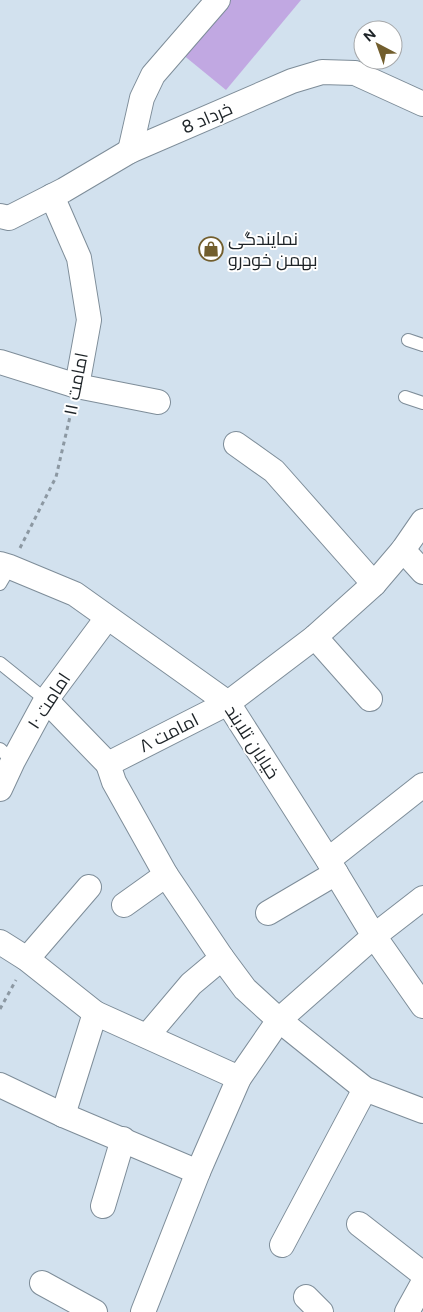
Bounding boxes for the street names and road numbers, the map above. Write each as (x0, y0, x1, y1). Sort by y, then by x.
street label: خرداد 8 (178, 97, 236, 139)
street label: امامت ۱۱ (59, 351, 93, 417)
street label: امامت ۱۰ (23, 669, 75, 733)
street label: خیابان تلابند (220, 701, 284, 783)
street label: امامت ۸ (136, 709, 202, 757)

